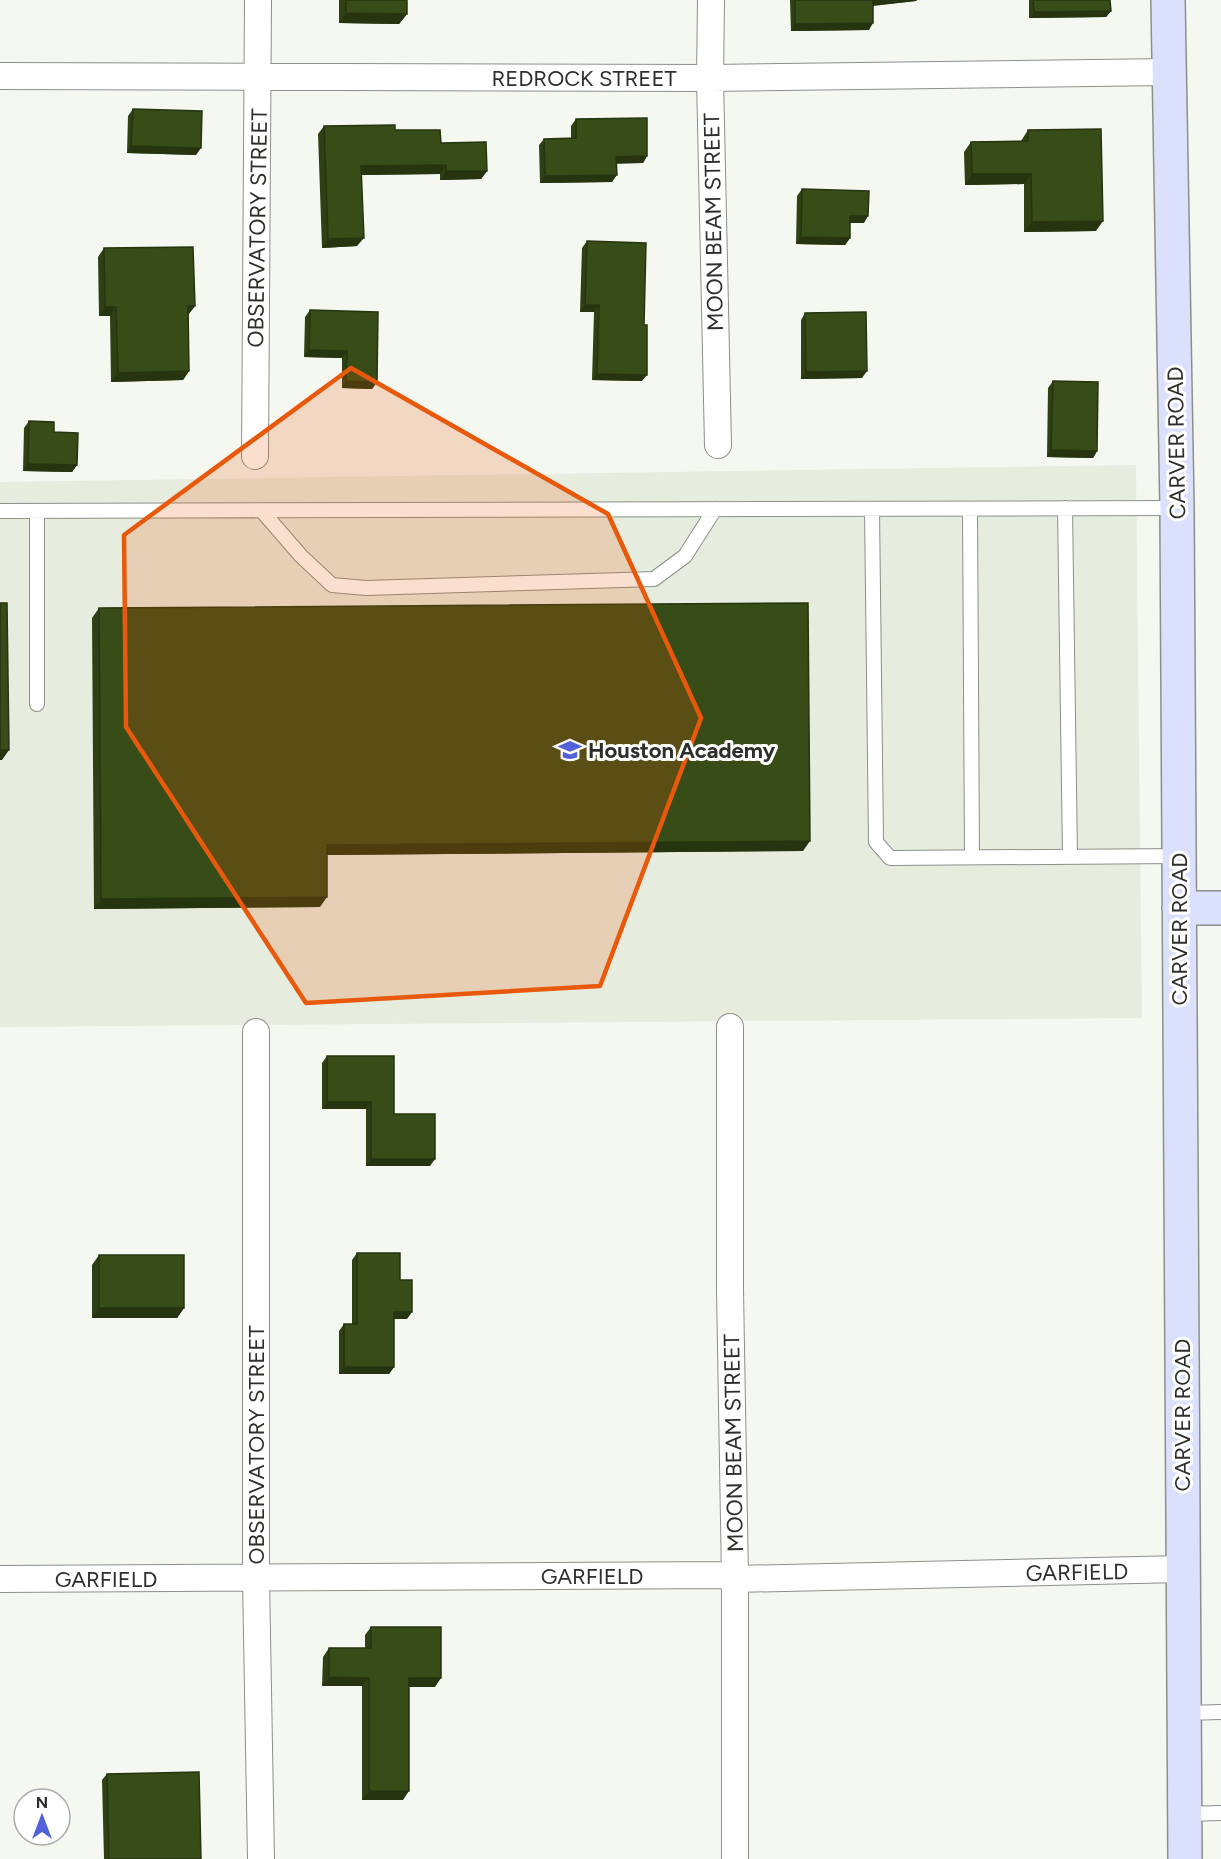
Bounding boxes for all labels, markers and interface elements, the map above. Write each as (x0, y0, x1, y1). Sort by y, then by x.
street label: REDROCK STREET (491, 65, 677, 92)
street label: OBSERVATORY STREET (242, 108, 273, 348)
street label: MOON BEAM STREET (698, 113, 729, 331)
street label: CARVER ROAD (1162, 366, 1191, 520)
school or university icon: Houston Academy (557, 737, 583, 763)
place label: Houston Academy (588, 737, 776, 764)
street label: CARVER ROAD (1166, 853, 1193, 1005)
street label: OBSERVATORY STREET (243, 1325, 270, 1565)
street label: MOON BEAM STREET (718, 1334, 749, 1552)
street label: CARVER ROAD (1169, 1339, 1196, 1491)
street label: GARFIELD (1025, 1558, 1129, 1587)
street label: GARFIELD (541, 1563, 643, 1590)
street label: GARFIELD (55, 1566, 157, 1593)
north arrow (12, 1787, 72, 1847)
text: N (36, 1793, 48, 1812)

